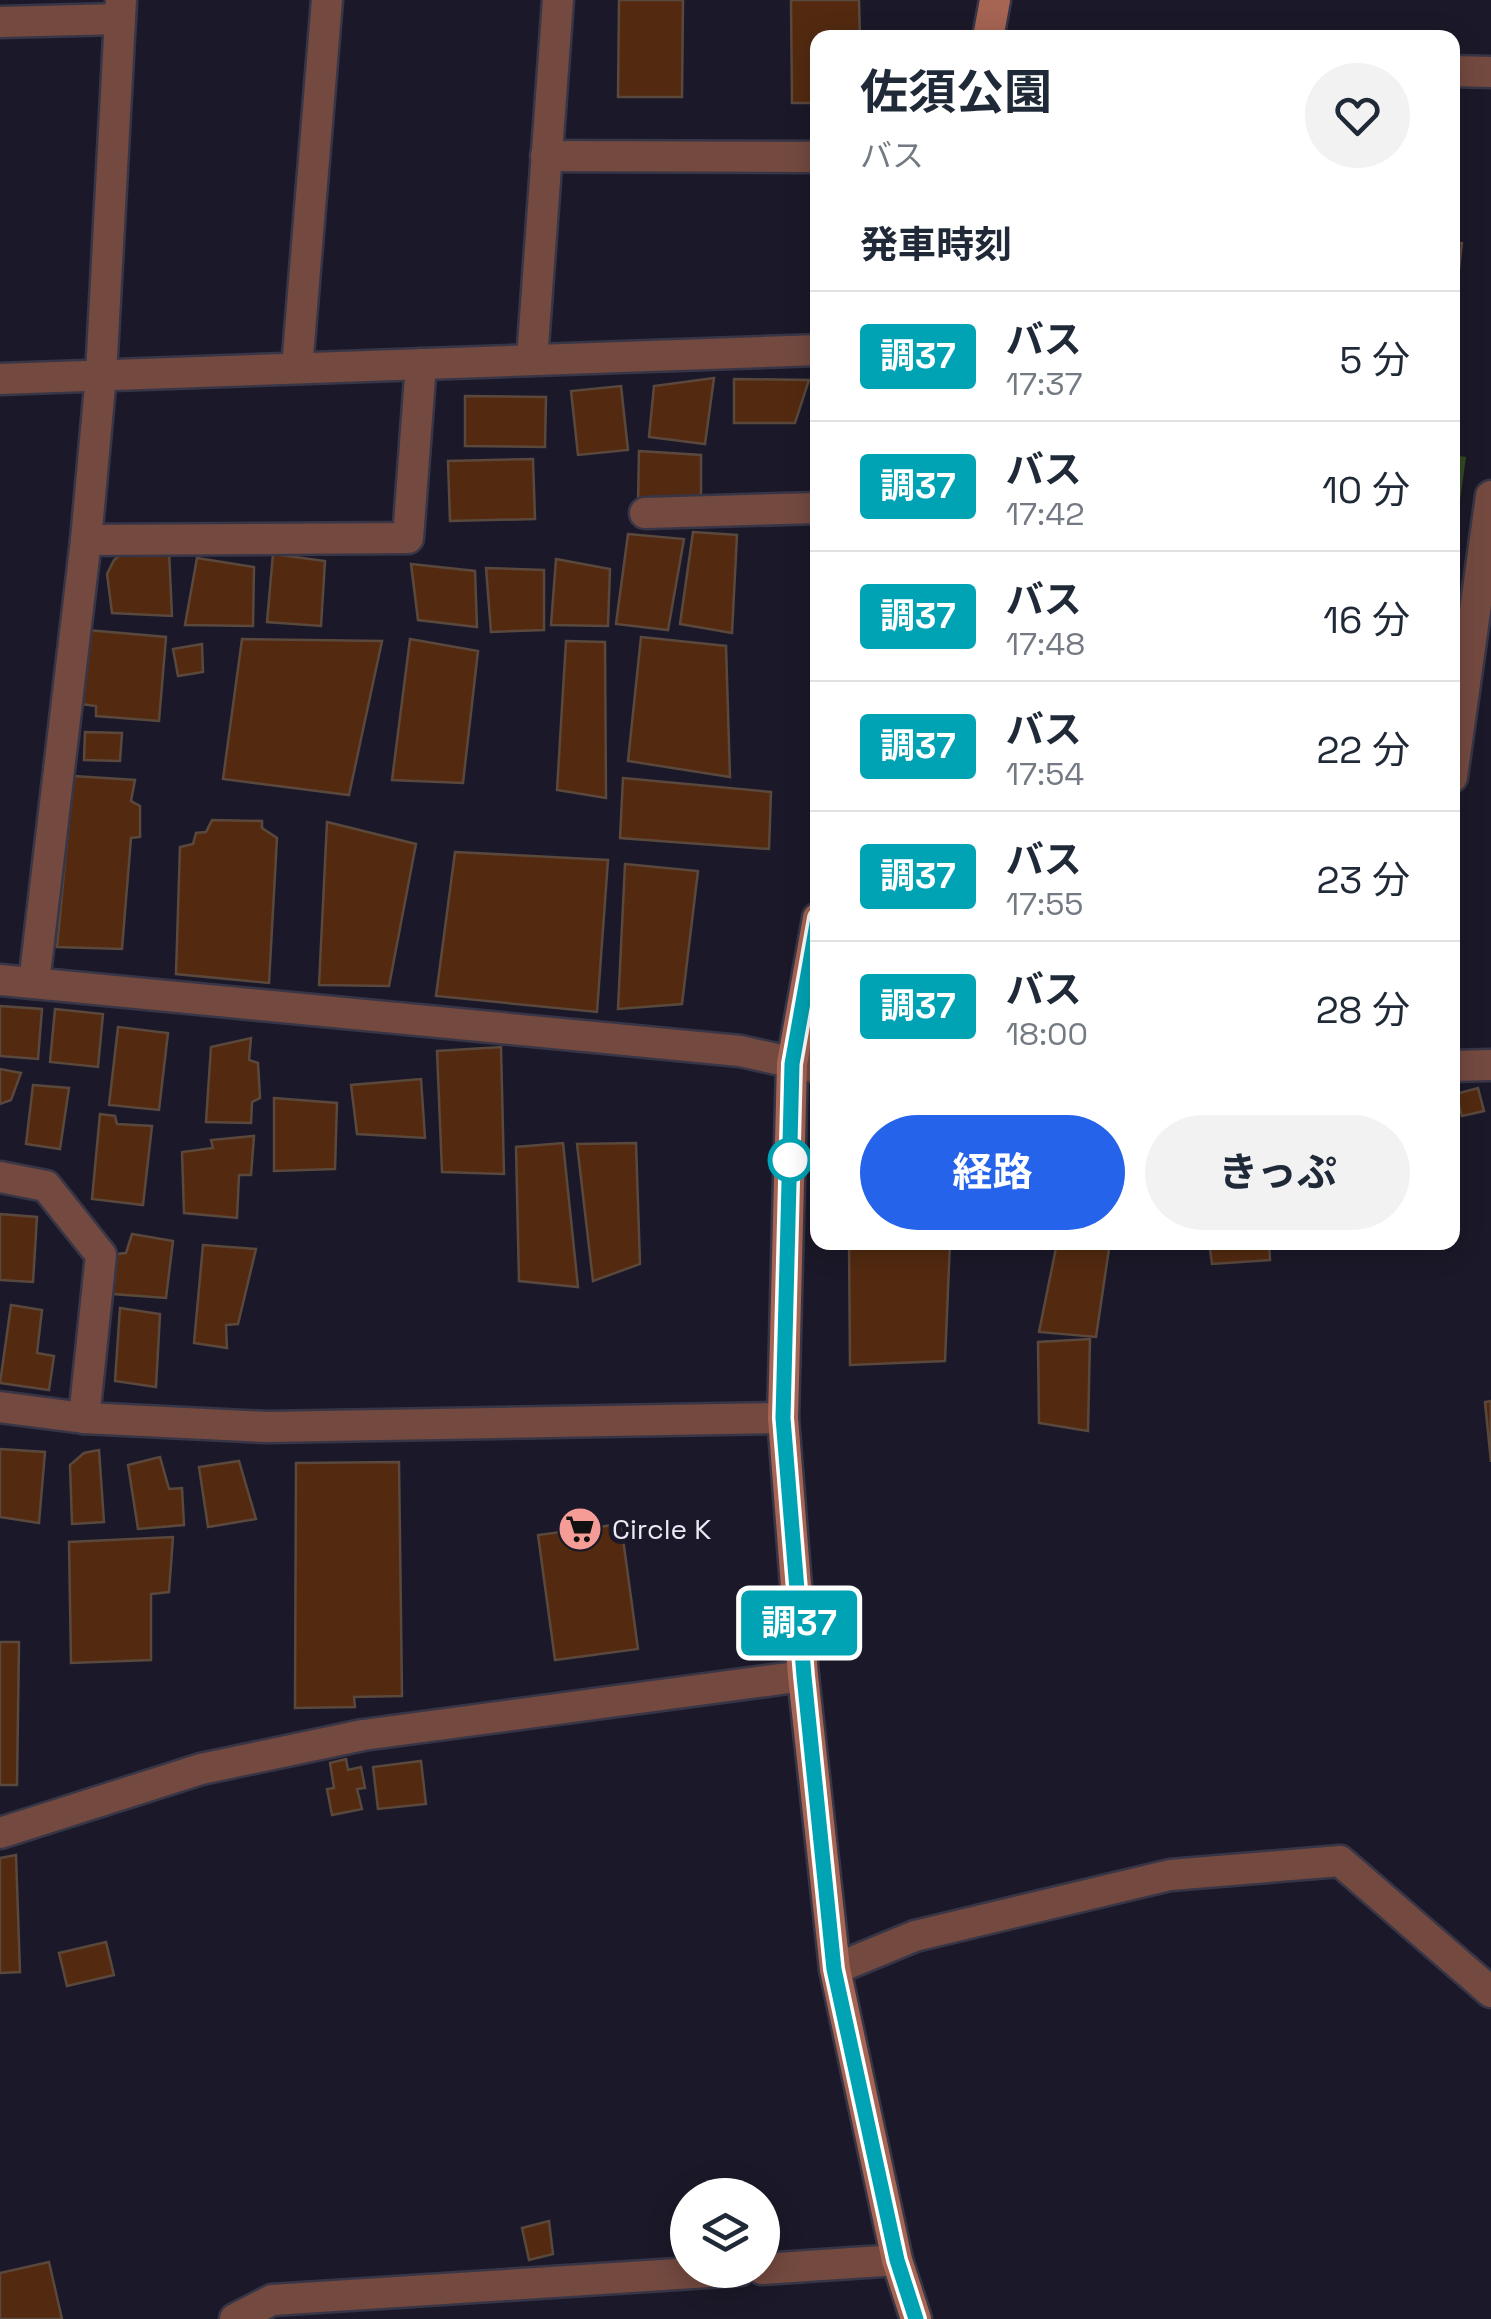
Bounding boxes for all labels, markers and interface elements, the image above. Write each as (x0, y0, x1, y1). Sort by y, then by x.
text: 佐須公園 (860, 62, 1052, 123)
button: heart (1305, 63, 1410, 168)
text: バス (860, 136, 924, 176)
text: 発車時刻 (860, 221, 1012, 269)
text: バス (1006, 316, 1082, 364)
text: 調37 (880, 334, 956, 378)
text: 5 分 (1339, 336, 1410, 384)
text: 17:37 (1006, 364, 1083, 404)
text: バス (1006, 446, 1082, 494)
text: 調37 (880, 464, 956, 508)
text: 10 分 (1322, 466, 1410, 514)
text: 17:42 (1006, 494, 1085, 534)
text: バス (1006, 576, 1082, 624)
text: 調37 (880, 594, 956, 638)
text: 16 分 (1323, 596, 1410, 644)
text: 17:48 (1006, 624, 1085, 664)
text: バス (1006, 706, 1082, 754)
text: 調37 (880, 724, 956, 768)
text: 22 分 (1316, 726, 1410, 774)
text: 17:54 (1006, 754, 1084, 794)
text: バス (1006, 836, 1082, 884)
text: 調37 (880, 854, 956, 898)
text: 23 分 (1317, 856, 1410, 904)
text: 17:55 (1006, 884, 1084, 924)
text: バス (1006, 966, 1082, 1014)
text: 調37 (880, 984, 956, 1028)
text: 28 分 (1316, 986, 1410, 1034)
text: 18:00 (1006, 1014, 1088, 1054)
button: 経路 (860, 1115, 1125, 1230)
button: きっぷ (1145, 1115, 1410, 1230)
unlabelled marker (769, 1139, 811, 1181)
supermarket icon: Circle K (557, 1506, 603, 1552)
place label: Circle K (612, 1511, 711, 1547)
line badge: 調37 (742, 1590, 856, 1656)
text: 調37 (761, 1601, 837, 1645)
map controls (670, 2178, 780, 2288)
button: layers (670, 2178, 780, 2288)

